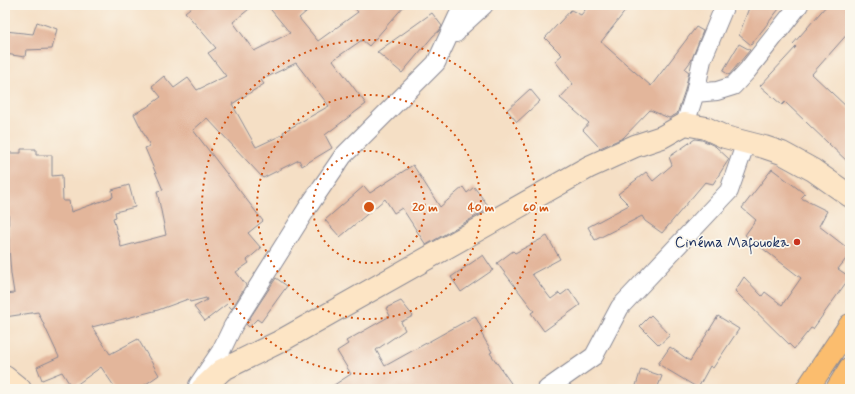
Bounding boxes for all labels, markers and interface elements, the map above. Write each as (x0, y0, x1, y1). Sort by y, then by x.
centre of rings (362, 200, 376, 214)
text: 20 m (412, 200, 438, 216)
text: 40 m (468, 200, 495, 216)
text: 60 m (523, 200, 549, 216)
place label: Cinéma Mafouoka (675, 233, 790, 255)
marker: Cinéma Mafouoka (792, 237, 802, 247)

